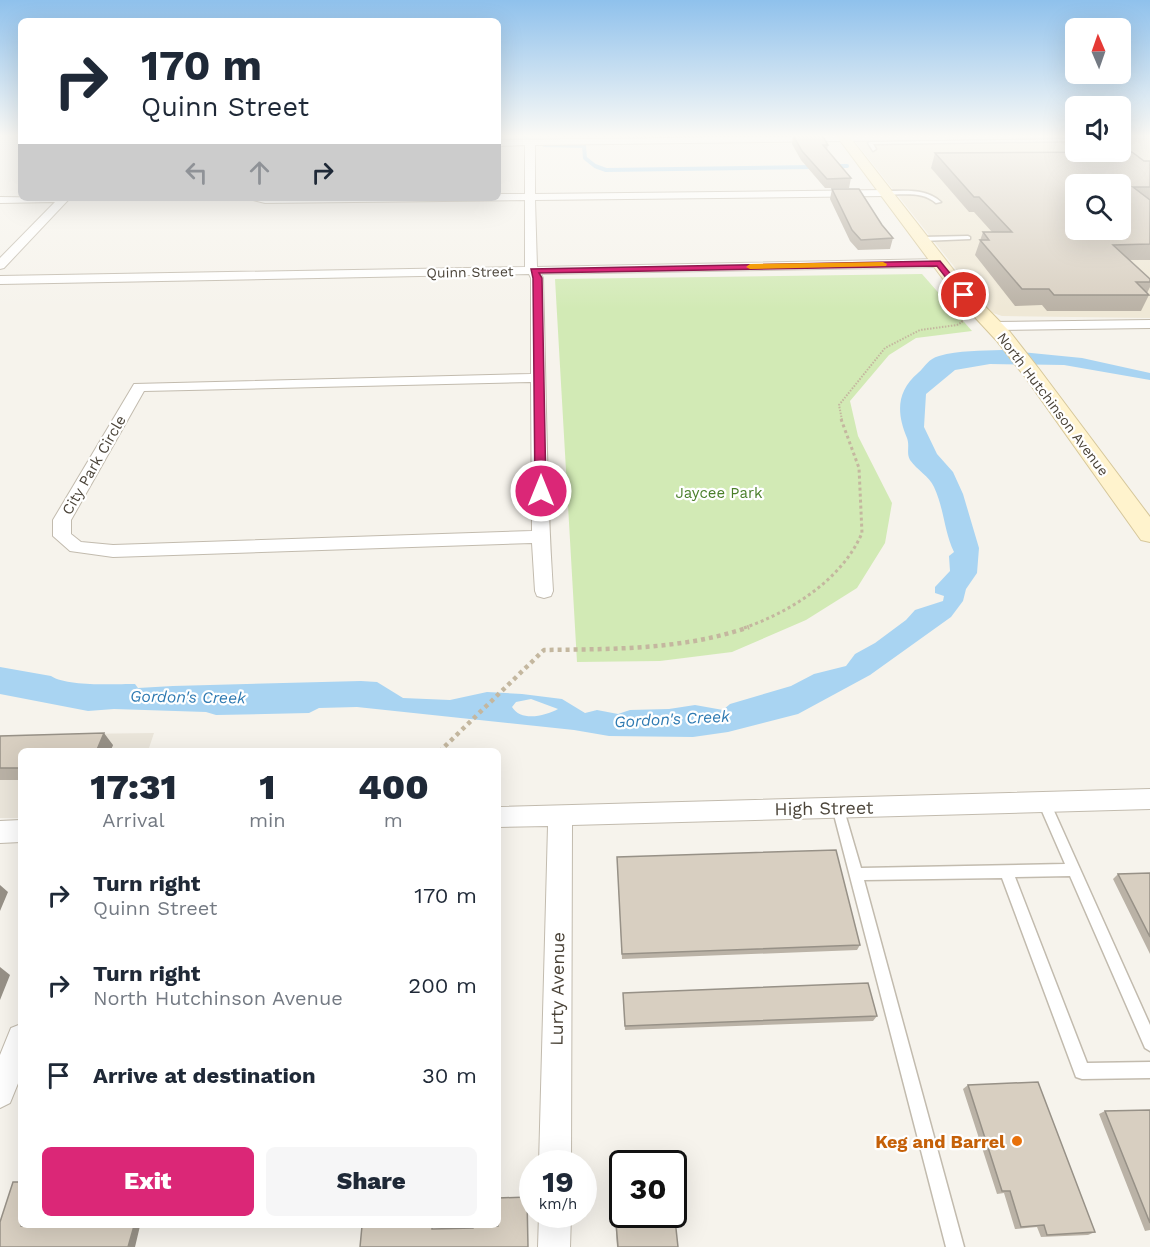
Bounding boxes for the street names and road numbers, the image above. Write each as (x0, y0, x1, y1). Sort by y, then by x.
street label: Quinn Street (426, 263, 514, 281)
street label: North Hutchinson Avenue (994, 329, 1112, 479)
street label: City Park Circle (58, 412, 130, 518)
street label: High Street (774, 797, 874, 819)
street label: Lurty Avenue (546, 932, 568, 1046)

